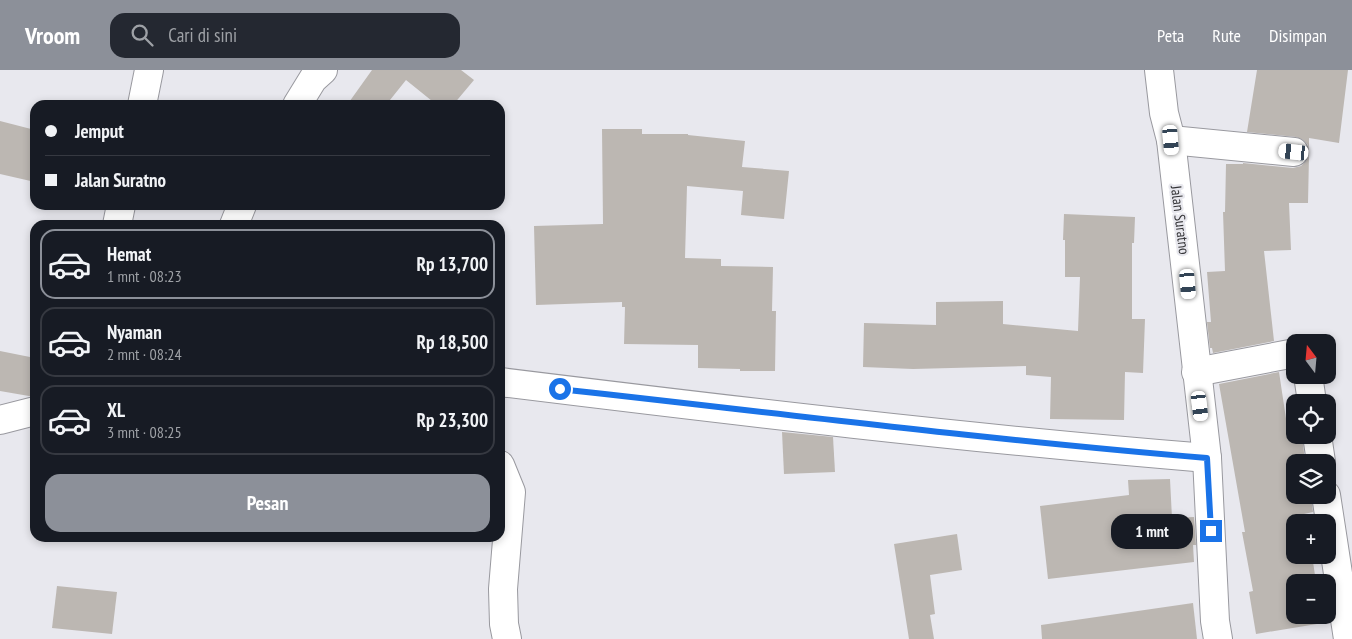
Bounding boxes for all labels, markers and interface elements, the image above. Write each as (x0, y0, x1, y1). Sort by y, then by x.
search box (110, 13, 460, 58)
text: Vroom (25, 20, 80, 51)
icon: search (128, 21, 156, 49)
text: Cari di sini (168, 23, 237, 47)
text: Peta (1157, 24, 1184, 47)
text: Rute (1212, 24, 1241, 47)
text: Disimpan (1269, 24, 1327, 47)
text: Jemput (75, 119, 124, 143)
car (1162, 124, 1179, 156)
car (1278, 143, 1309, 161)
text: Jalan Suratno (75, 168, 166, 192)
street label: Jalan Suratno (1167, 183, 1194, 255)
icon: car (47, 242, 92, 287)
text: Hemat (107, 242, 151, 266)
text: Rp 13,700 (417, 252, 488, 276)
text: 1 mnt · 08:23 (107, 266, 182, 286)
car (1179, 268, 1196, 300)
icon: car (47, 320, 92, 365)
text: Nyaman (107, 320, 162, 344)
text: Rp 18,500 (417, 330, 488, 354)
north arrow (1286, 334, 1336, 384)
map controls (1286, 334, 1336, 624)
text: 2 mnt · 08:24 (107, 344, 182, 364)
route start (549, 378, 571, 400)
car (1190, 390, 1209, 422)
button: locate (1286, 394, 1336, 444)
icon: car (47, 398, 92, 443)
text: XL (107, 398, 125, 422)
text: Rp 23,300 (417, 408, 488, 432)
text: 3 mnt · 08:25 (107, 422, 182, 442)
button: layers (1286, 454, 1336, 504)
button: Pesan (45, 474, 490, 532)
callout: 1 mnt (1111, 514, 1194, 548)
button: + (1286, 514, 1336, 564)
route end (1200, 520, 1222, 542)
text: 1 mnt (1135, 521, 1169, 541)
button: − (1286, 574, 1336, 624)

